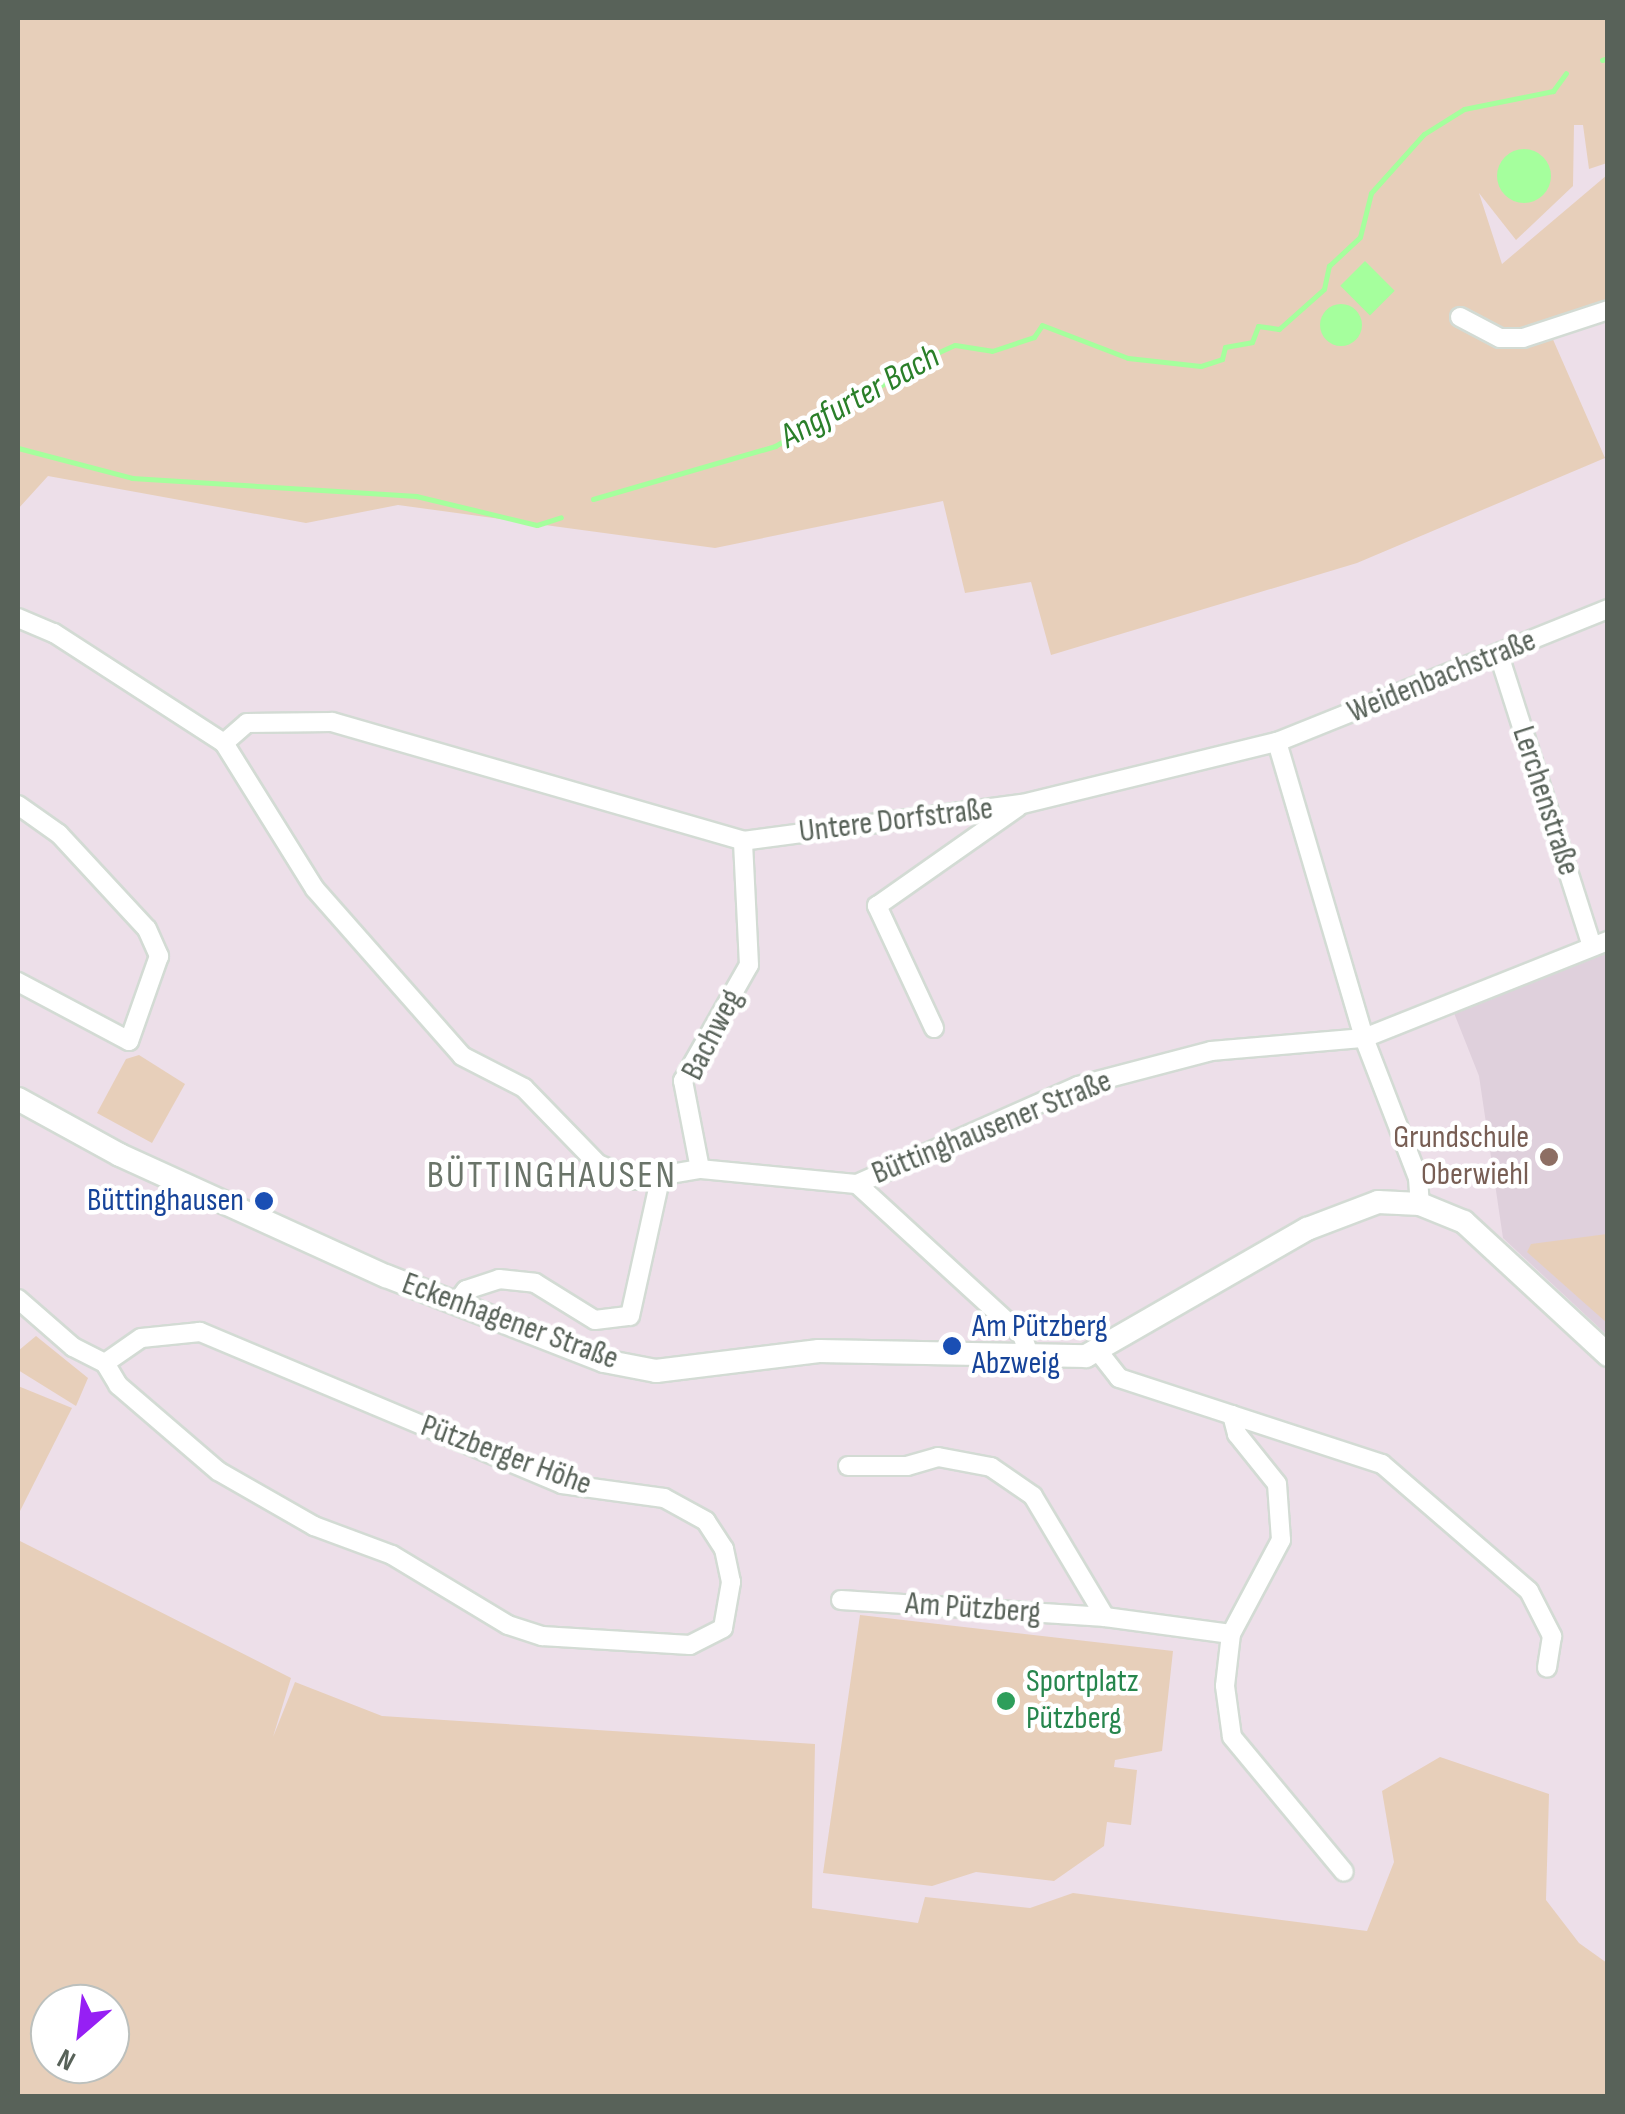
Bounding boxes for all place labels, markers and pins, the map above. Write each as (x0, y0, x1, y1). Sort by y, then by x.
place label: Grundschule Oberwiehl (1393, 1120, 1529, 1195)
marker: Grundschule Oberwiehl (1538, 1146, 1560, 1168)
place label: Büttinghausen (87, 1182, 244, 1220)
marker: Büttinghausen (253, 1190, 275, 1212)
place label: Am Pützberg Abzweig (972, 1309, 1108, 1384)
marker: Am Pützberg Abzweig (941, 1335, 963, 1357)
place label: Sportplatz Pützberg (1026, 1664, 1139, 1739)
marker: Sportplatz Pützberg (995, 1690, 1017, 1712)

